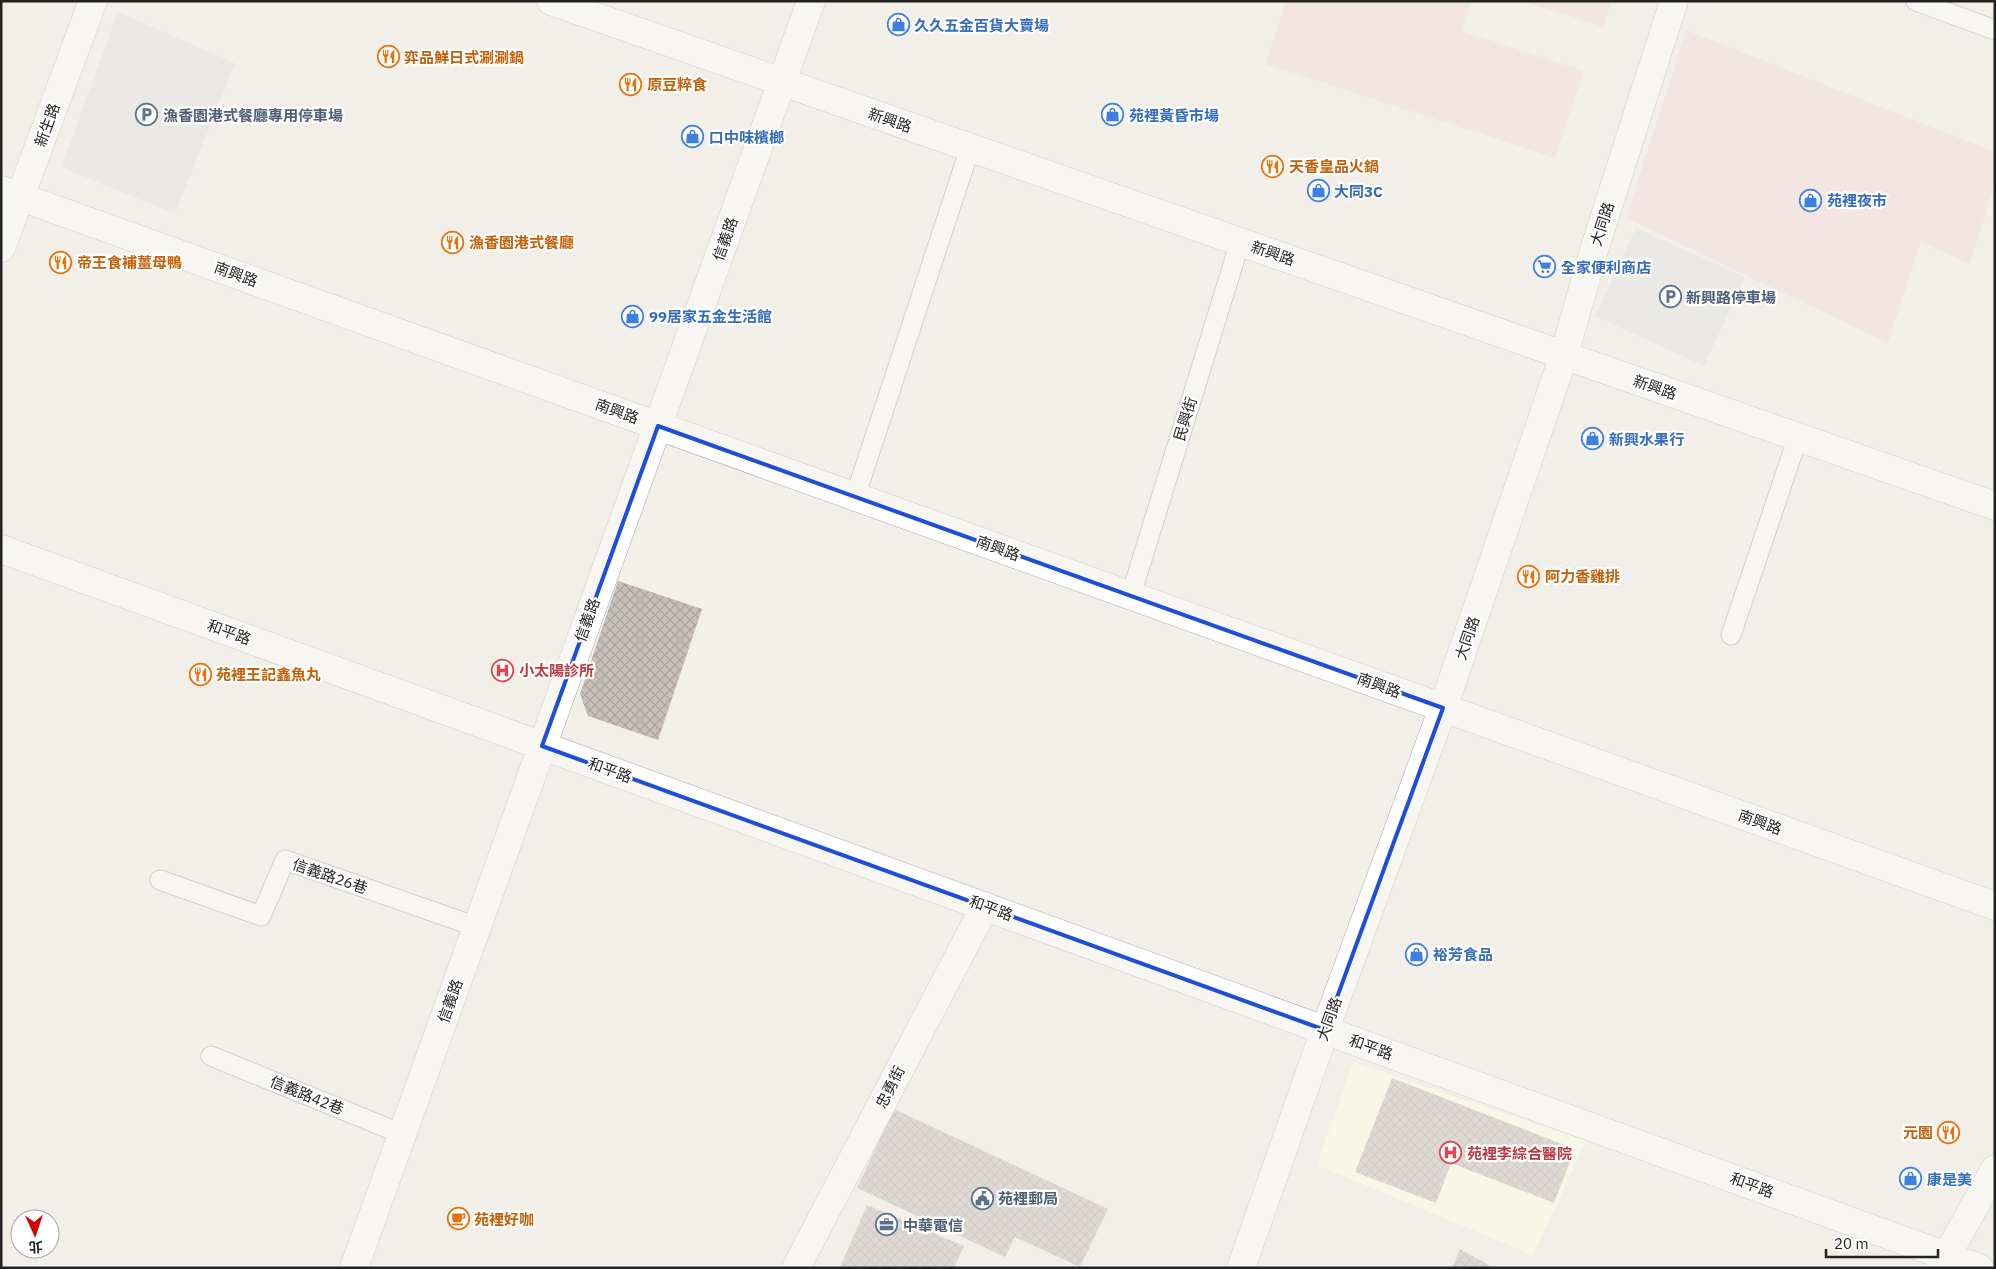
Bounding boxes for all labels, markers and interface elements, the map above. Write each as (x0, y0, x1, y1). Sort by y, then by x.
shop icon: 久久五金百貨大賣場 (886, 13, 910, 37)
place label: 久久五金百貨大賣場 (914, 16, 1049, 35)
restaurant icon: 弈品鮮日式涮涮鍋 (376, 45, 400, 69)
place label: 弈品鮮日式涮涮鍋 (404, 48, 524, 67)
restaurant icon: 原豆粹食 (619, 72, 643, 96)
place label: 原豆粹食 (647, 75, 707, 94)
street label: 新生路 (30, 101, 64, 149)
parking icon: 漁香園港式餐廳專用停車場 (135, 103, 159, 127)
shop icon: 苑裡黃昏市場 (1101, 103, 1125, 127)
street label: 新興路 (866, 104, 914, 136)
place label: 漁香園港式餐廳專用停車場 (163, 106, 343, 125)
place label: 苑裡黃昏市場 (1129, 106, 1219, 125)
shop icon: 口中味檳榔 (681, 125, 705, 149)
place label: 口中味檳榔 (709, 128, 784, 147)
restaurant icon: 天香皇品火鍋 (1261, 154, 1285, 178)
place label: 天香皇品火鍋 (1289, 157, 1379, 176)
shop icon: 大同3C (1306, 179, 1330, 203)
place label: 大同3C (1334, 182, 1383, 201)
shop icon: 苑裡夜市 (1799, 188, 1823, 212)
place label: 苑裡夜市 (1827, 191, 1887, 210)
street label: 大同路 (1586, 200, 1618, 248)
street label: 信義路 (708, 215, 742, 263)
restaurant icon: 漁香園港式餐廳 (441, 230, 465, 254)
place label: 漁香園港式餐廳 (469, 233, 574, 252)
street label: 新興路 (1249, 237, 1297, 269)
restaurant icon: 帝王食補薑母鴨 (49, 250, 73, 274)
place label: 帝王食補薑母鴨 (77, 253, 182, 272)
supermarket icon: 全家便利商店 (1533, 255, 1557, 279)
street label: 南興路 (212, 257, 260, 291)
place label: 全家便利商店 (1561, 258, 1651, 277)
parking icon: 新興路停車場 (1658, 285, 1682, 309)
place label: 新興路停車場 (1686, 288, 1776, 307)
shop icon: 99居家五金生活館 (621, 304, 645, 328)
place label: 99居家五金生活館 (649, 307, 772, 326)
street label: 新興路 (1631, 371, 1679, 403)
street label: 南興路 (593, 394, 641, 428)
street label: 民興街 (1169, 395, 1201, 443)
shop icon: 新興水果行 (1581, 427, 1605, 451)
place label: 新興水果行 (1609, 430, 1684, 449)
street label: 南興路 (974, 531, 1022, 565)
restaurant icon: 阿力香雞排 (1517, 564, 1541, 588)
place label: 阿力香雞排 (1545, 567, 1620, 586)
street label: 信義路 (570, 596, 604, 644)
street label: 大同路 (1451, 614, 1483, 662)
street label: 和平路 (205, 615, 253, 649)
hospital icon: 小太陽診所 (491, 658, 515, 682)
place label: 小太陽診所 (519, 661, 594, 680)
restaurant icon: 苑裡王記鑫魚丸 (188, 662, 212, 686)
place label: 苑裡王記鑫魚丸 (216, 665, 321, 684)
street label: 南興路 (1355, 668, 1403, 702)
street label: 和平路 (586, 753, 634, 787)
street label: 南興路 (1736, 805, 1784, 839)
street label: 信義路26巷 (290, 854, 370, 898)
street label: 和平路 (967, 891, 1015, 925)
shop icon: 裕芳食品 (1405, 942, 1429, 966)
place label: 裕芳食品 (1433, 945, 1493, 964)
street label: 信義路 (433, 977, 467, 1025)
street label: 大同路 (1312, 995, 1346, 1043)
street label: 和平路 (1347, 1030, 1395, 1064)
street label: 忠勇街 (871, 1063, 909, 1111)
street label: 信義路42巷 (267, 1072, 347, 1118)
restaurant icon: 元園 (1937, 1120, 1961, 1144)
place label: 元園 (1903, 1123, 1933, 1142)
hospital icon: 苑裡李綜合醫院 (1439, 1141, 1463, 1165)
place label: 苑裡李綜合醫院 (1467, 1144, 1572, 1163)
shop icon: 康是美 (1899, 1167, 1923, 1191)
street label: 和平路 (1728, 1168, 1776, 1202)
place label: 康是美 (1927, 1170, 1972, 1189)
public building icon: 苑裡郵局 (970, 1186, 994, 1210)
place label: 苑裡郵局 (998, 1189, 1058, 1208)
cafe icon: 苑裡好咖 (446, 1207, 470, 1231)
north arrow (10, 1209, 60, 1259)
place label: 苑裡好咖 (474, 1210, 534, 1229)
office icon: 中華電信 (875, 1213, 899, 1237)
place label: 中華電信 (903, 1216, 963, 1235)
scale bar (1826, 1226, 1938, 1258)
text: 20 m (1834, 1234, 1869, 1253)
text: 北 (28, 1238, 43, 1256)

